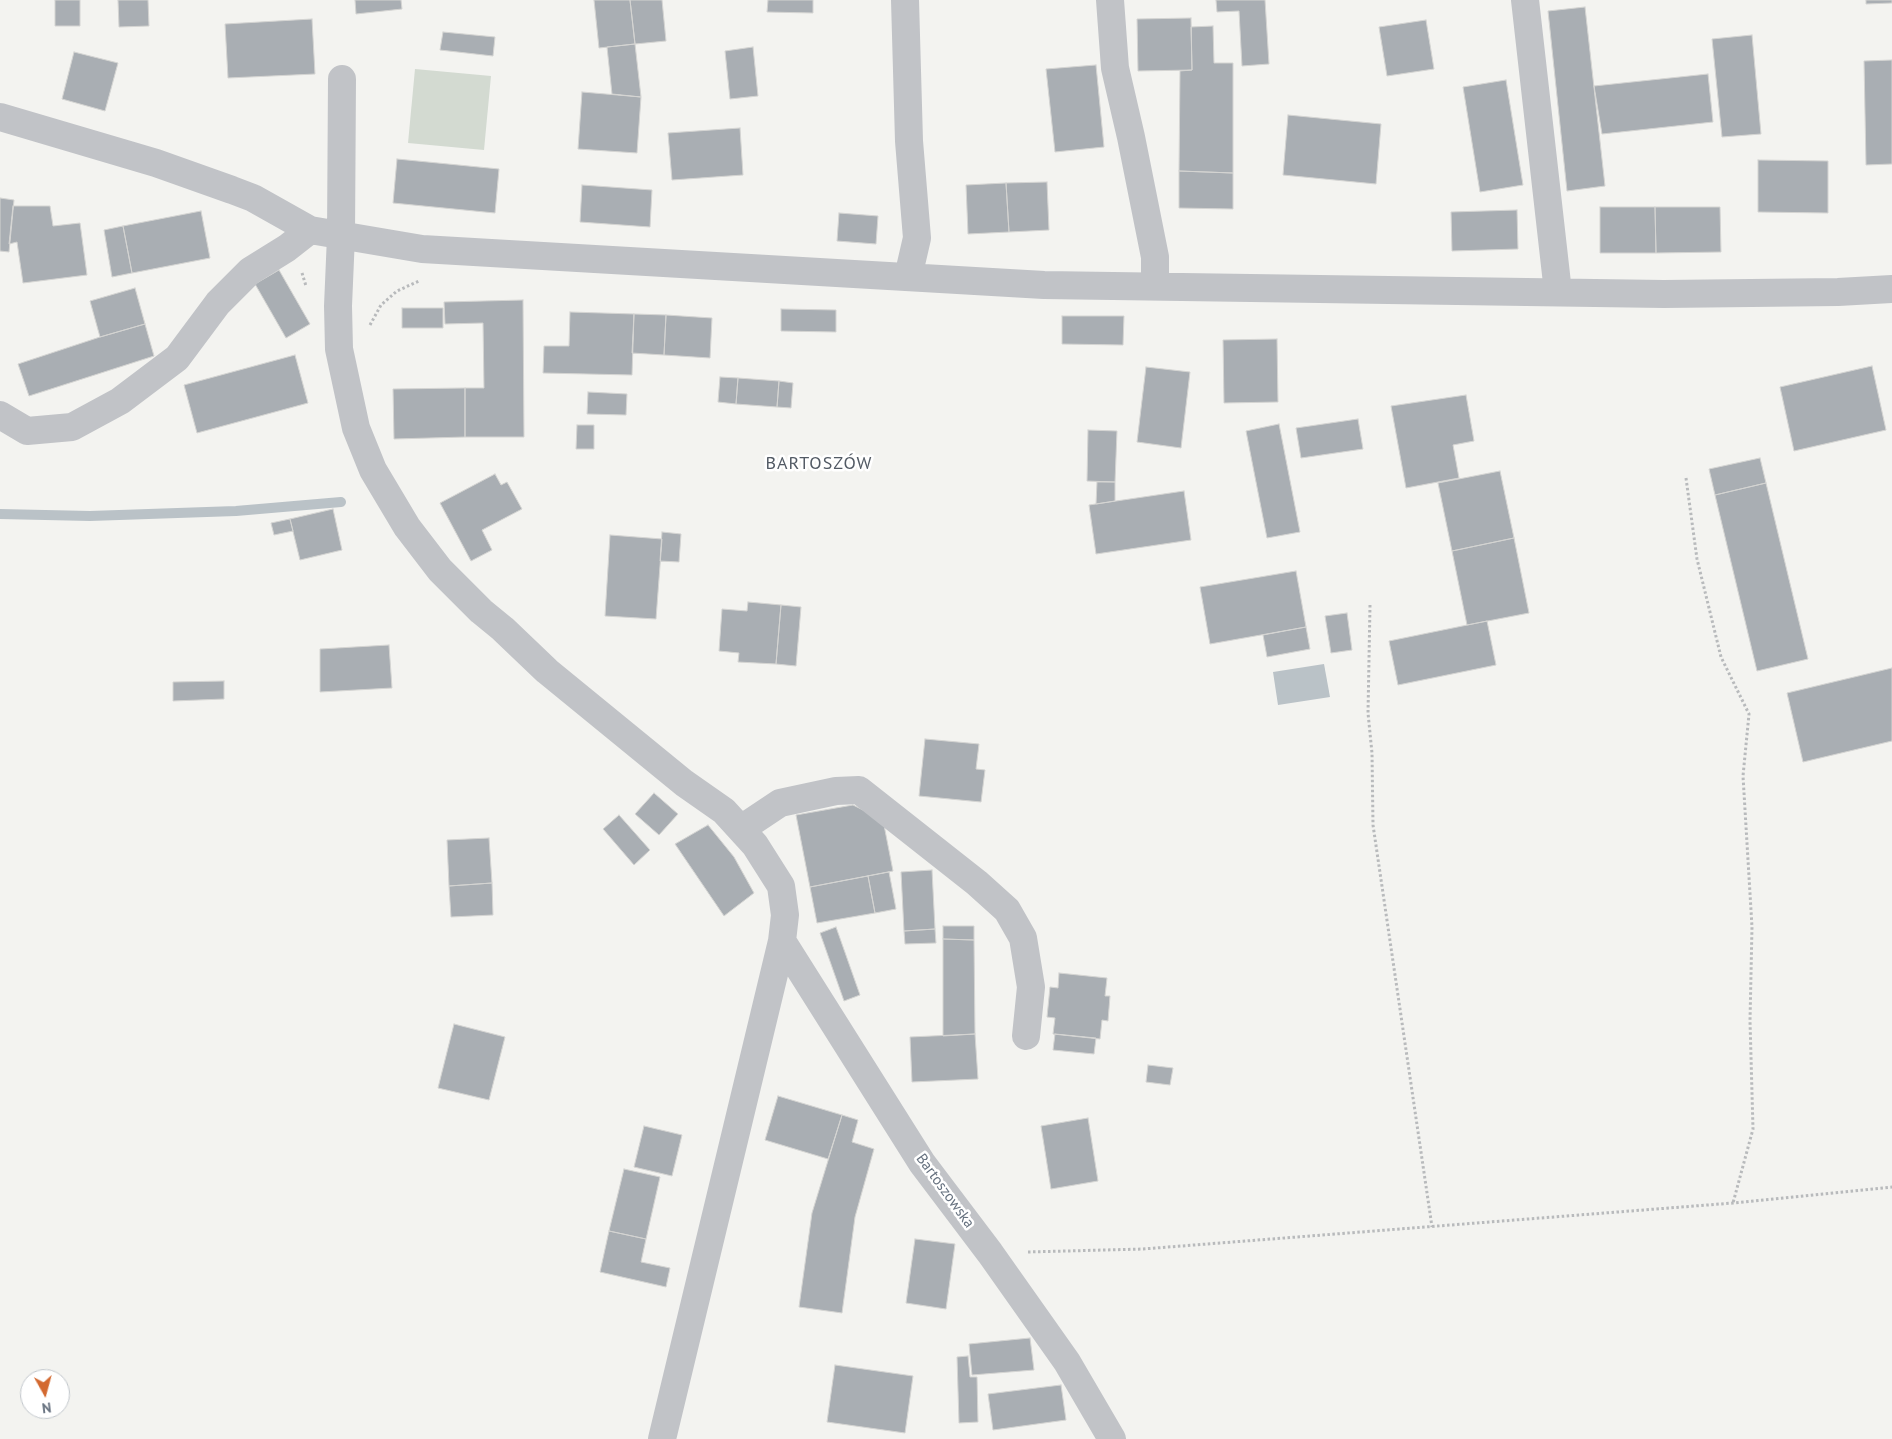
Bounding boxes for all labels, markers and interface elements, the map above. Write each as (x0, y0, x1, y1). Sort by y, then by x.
district label: BARTOSZÓW (764, 453, 874, 475)
street label: Bartoszowska (912, 1150, 978, 1232)
north arrow (20, 1369, 70, 1419)
text: N (41, 1398, 52, 1417)

